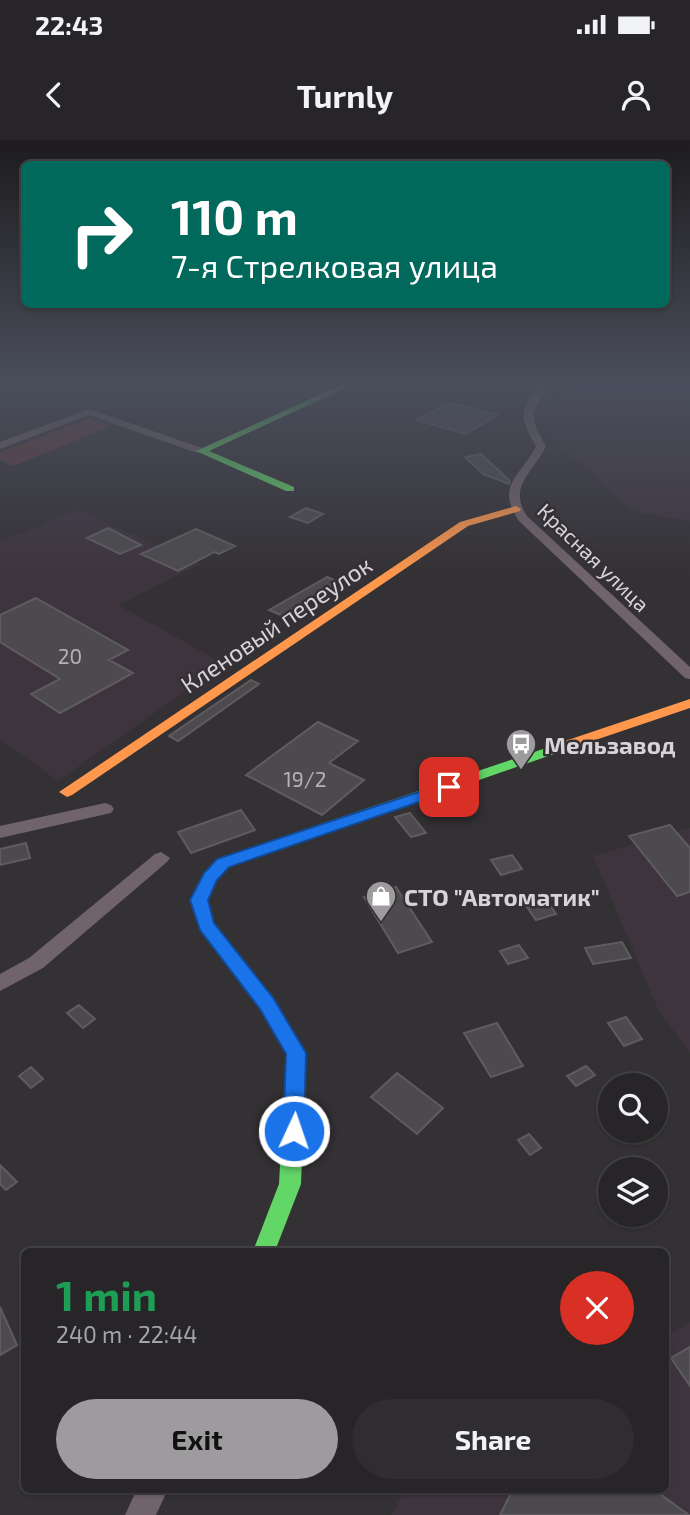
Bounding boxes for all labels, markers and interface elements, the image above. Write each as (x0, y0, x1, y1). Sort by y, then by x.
text: 22:43 (35, 9, 103, 40)
icon: back (35, 76, 73, 114)
text: Turnly (297, 76, 393, 114)
icon: person (617, 76, 655, 114)
text: 110 m (171, 186, 298, 245)
icon: right (56, 189, 147, 280)
text: 7-я Стрелковая улица (171, 246, 498, 284)
street label: Красная улица (532, 498, 655, 617)
street label: Кленовый переулок (175, 549, 378, 700)
house number: 20 (58, 643, 82, 668)
bus stop icon: Мельзавод (504, 727, 538, 771)
place label: Мельзавод (544, 730, 676, 759)
pin (419, 757, 479, 817)
house number: 19/2 (283, 766, 327, 791)
icon: arrive (430, 768, 468, 806)
shop icon: СТО "Автоматик" (364, 879, 398, 923)
place label: СТО "Автоматик" (404, 882, 600, 911)
map controls (598, 1073, 668, 1227)
button: search (598, 1073, 668, 1143)
position arrow (257, 1094, 331, 1168)
button: layers (598, 1157, 668, 1227)
text: 1 min (56, 1269, 157, 1319)
button: close (560, 1271, 634, 1345)
text: 240 m · 22:44 (56, 1320, 197, 1348)
button: Exit (56, 1399, 338, 1479)
button: Share (352, 1399, 634, 1479)

